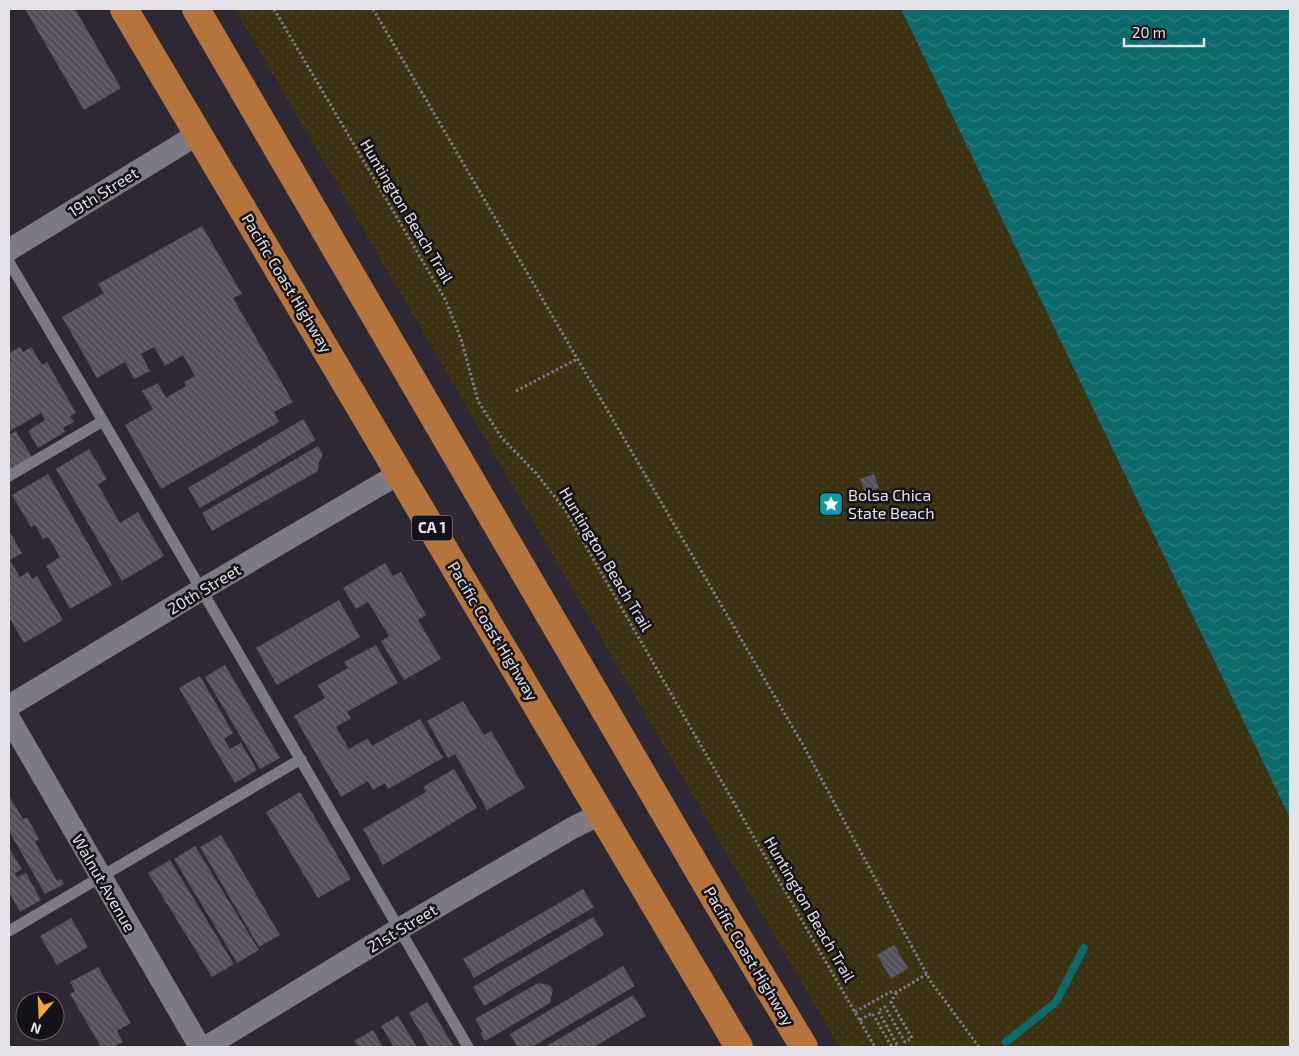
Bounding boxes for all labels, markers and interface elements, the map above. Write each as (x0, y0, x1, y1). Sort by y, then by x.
scale bar (1124, 15, 1204, 47)
text: 20 m (1132, 23, 1166, 41)
street label: Huntington Beach Trail (357, 135, 458, 286)
street label: 19th Street (64, 163, 141, 221)
street label: Pacific Coast Highway (238, 210, 337, 356)
street label: Huntington Beach Trail (556, 483, 657, 634)
place label: Bolsa Chica State Beach (848, 485, 934, 522)
place icon: Bolsa Chica State Beach (818, 491, 844, 517)
road number: CA 1 (412, 516, 452, 540)
street label: Pacific Coast Highway (444, 558, 543, 704)
street label: 20th Street (164, 559, 244, 618)
street label: Walnut Avenue (69, 830, 140, 935)
street label: Huntington Beach Trail (761, 833, 860, 985)
street label: Pacific Coast Highway (700, 883, 799, 1029)
street label: 21st Street (364, 899, 440, 956)
north arrow (15, 991, 65, 1041)
text: N (28, 1019, 43, 1038)

